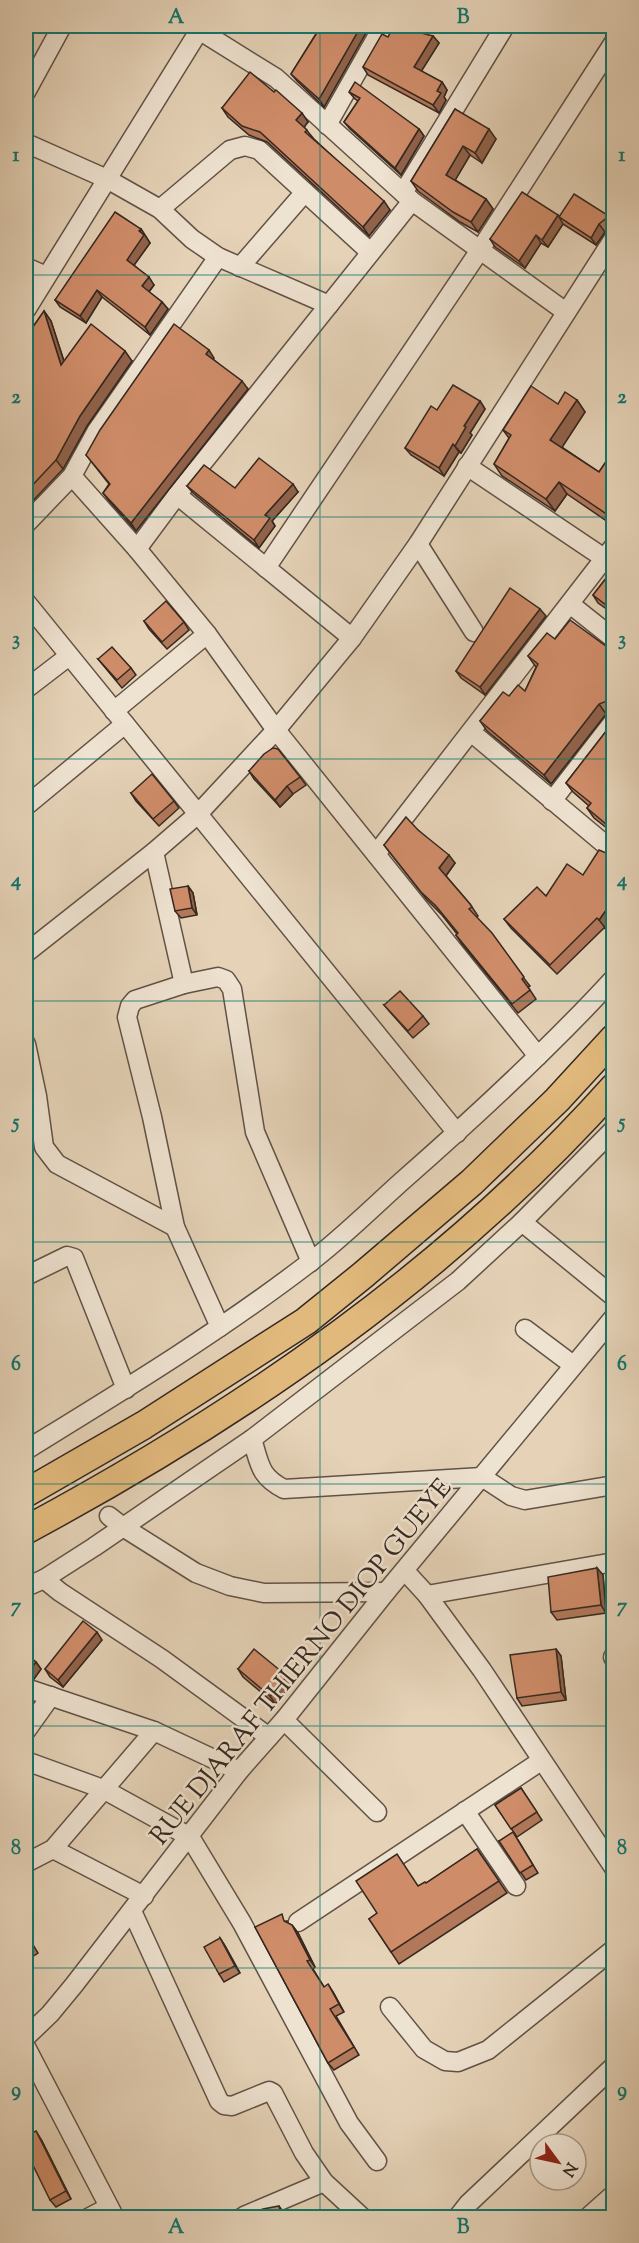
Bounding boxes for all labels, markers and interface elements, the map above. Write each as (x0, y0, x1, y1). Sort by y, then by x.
text: A (168, 4, 185, 33)
text: B (457, 4, 470, 33)
text: 1 (13, 142, 20, 171)
text: 1 (619, 142, 626, 171)
text: 2 (11, 384, 21, 413)
text: 2 (617, 384, 627, 413)
text: 3 (12, 626, 20, 655)
text: 3 (618, 626, 626, 655)
text: 4 (10, 867, 21, 896)
text: 4 (616, 867, 627, 896)
text: 5 (11, 1109, 20, 1138)
text: 5 (617, 1109, 626, 1138)
text: 6 (11, 1351, 21, 1380)
text: 6 (617, 1351, 627, 1380)
street label: RUE DJARAF THIERNO DIOP GUEYE (142, 1471, 462, 1854)
text: 7 (11, 1593, 22, 1622)
text: 7 (617, 1593, 628, 1622)
text: 8 (11, 1835, 21, 1864)
text: 8 (617, 1835, 627, 1864)
text: 9 (11, 2077, 21, 2106)
text: 9 (617, 2077, 627, 2106)
north arrow (528, 2132, 588, 2192)
text: N (555, 2157, 582, 2181)
text: A (168, 2214, 185, 2243)
text: B (457, 2214, 470, 2243)

